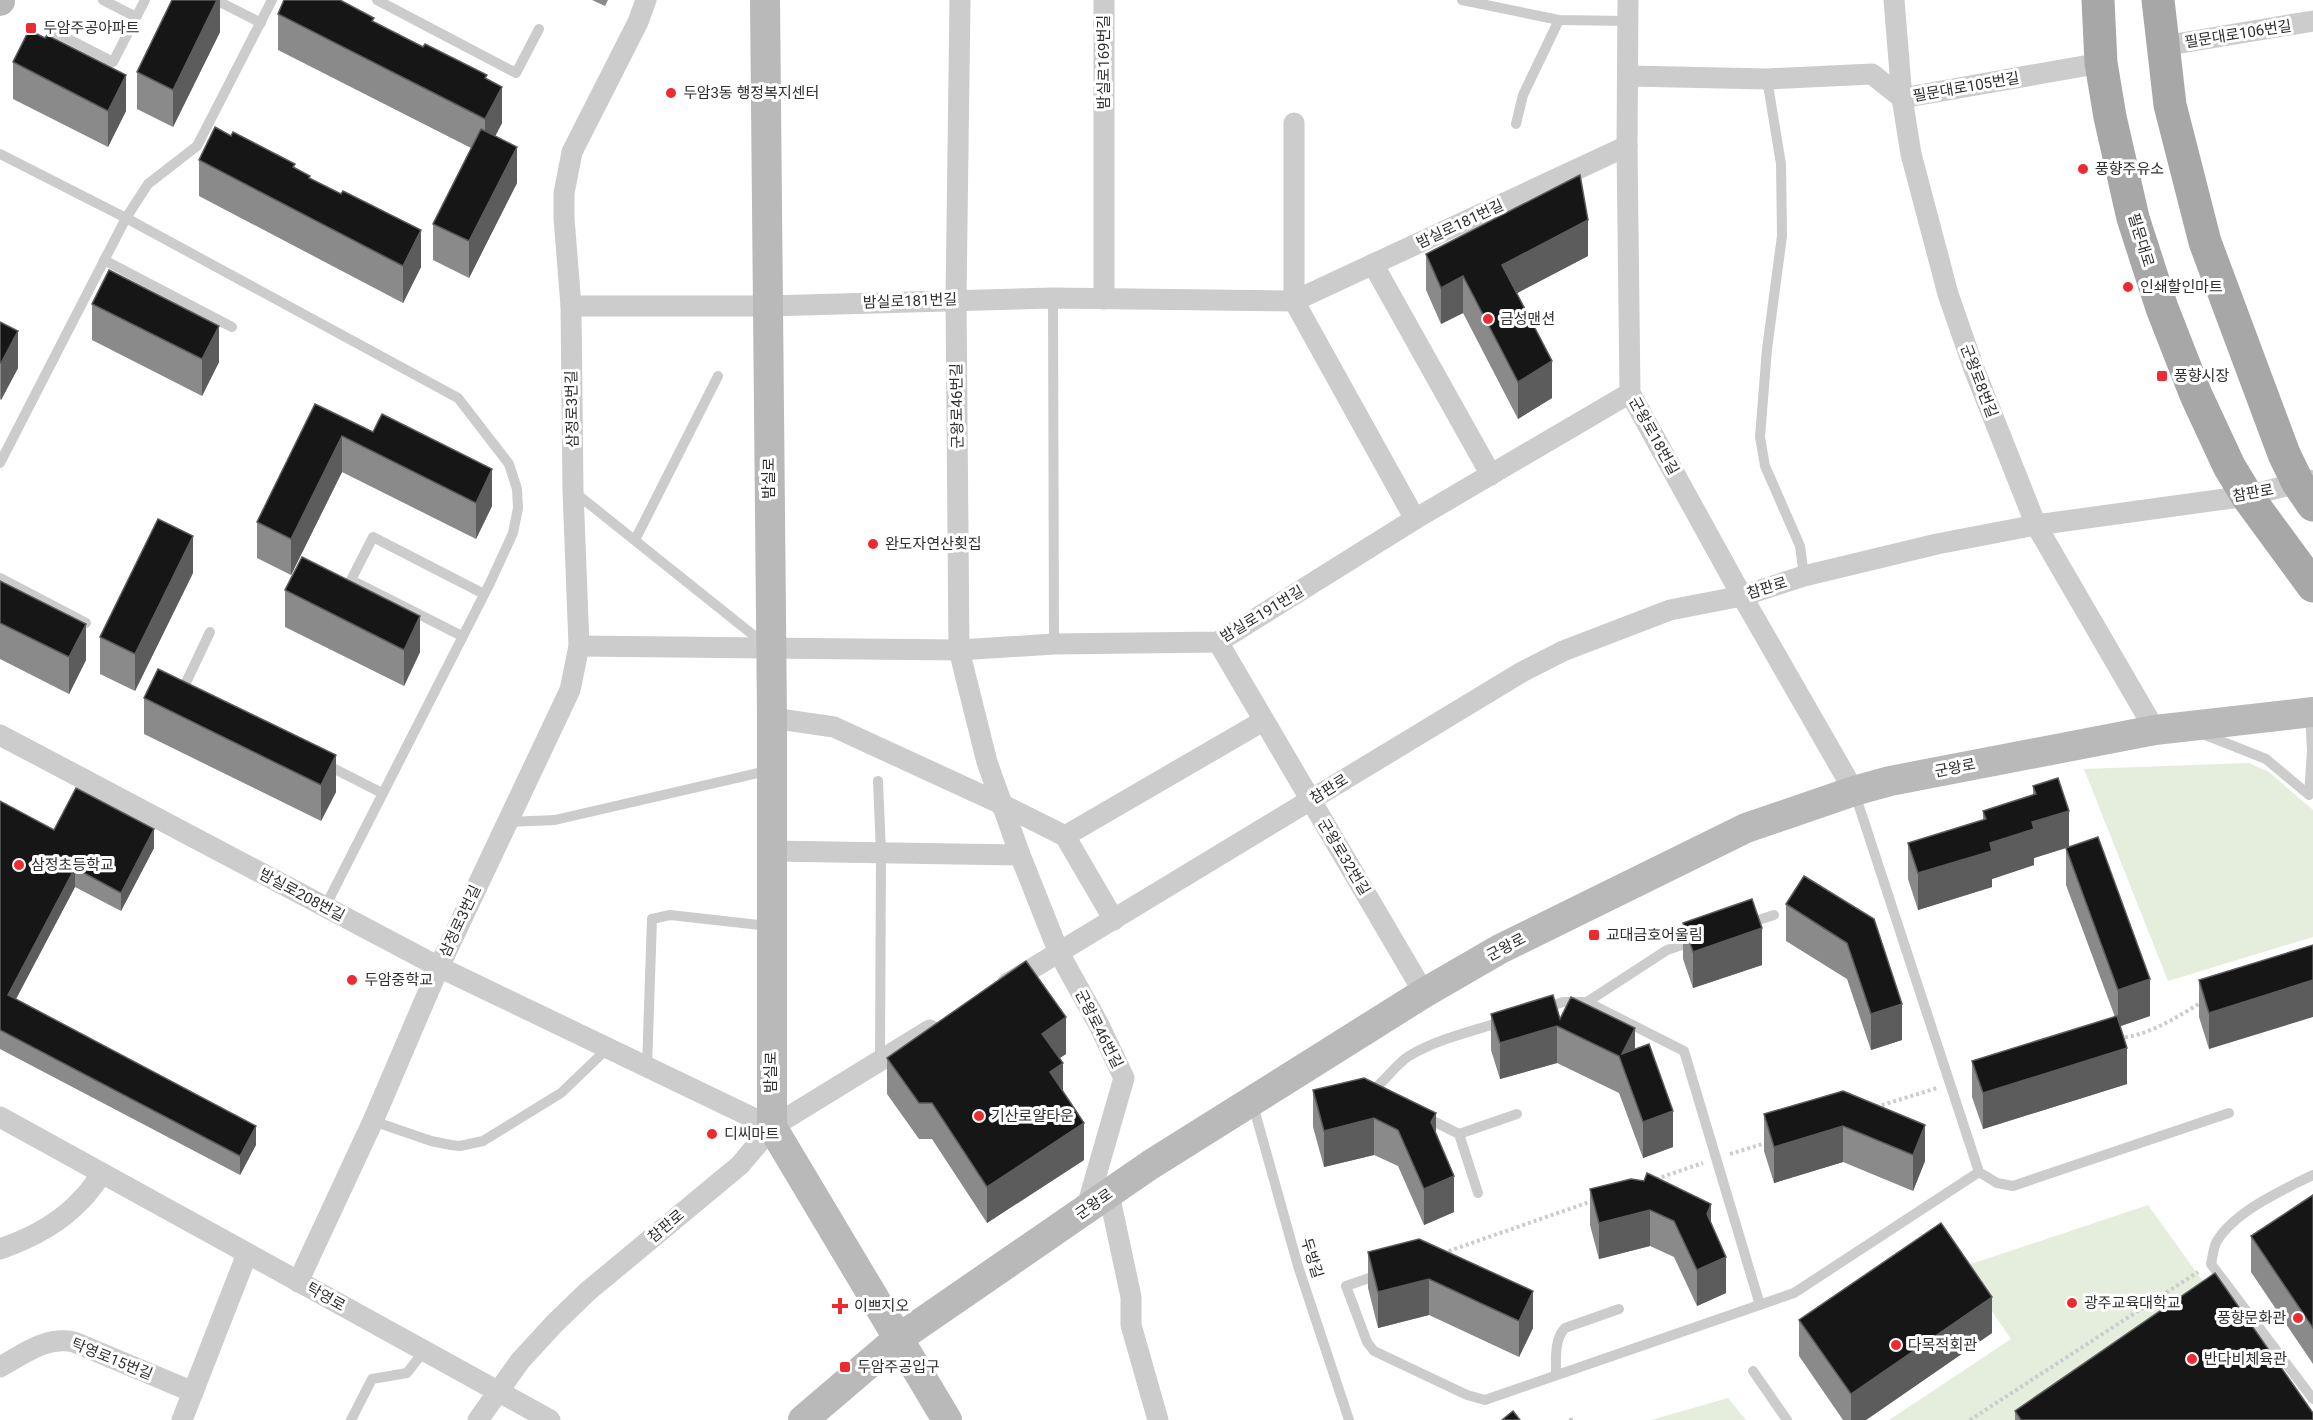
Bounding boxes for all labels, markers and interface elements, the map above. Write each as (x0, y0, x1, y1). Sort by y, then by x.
street label: 밤실로169번길 (1095, 15, 1113, 109)
street label: 필문대로106번길 (2183, 17, 2293, 51)
place label: 두암주공아파트 (43, 19, 140, 37)
marker: 두암주공아파트 (24, 21, 38, 35)
street label: 필문대로105번길 (1911, 69, 2021, 105)
place label: 두암3동 행정복지센터 (683, 84, 819, 102)
marker: 두암3동 행정복지센터 (664, 86, 678, 100)
place label: 풍향주유소 (2095, 160, 2164, 178)
marker: 풍향주유소 (2076, 162, 2090, 176)
street label: 밤실로181번길 (1413, 196, 1507, 252)
street label: 필문대로 (2124, 211, 2158, 269)
place label: 인쇄할인마트 (2140, 278, 2223, 296)
marker: 인쇄할인마트 (2121, 280, 2135, 294)
street label: 밤실로181번길 (863, 290, 957, 312)
place label: 금성맨션 (1500, 310, 1555, 328)
marker: 금성맨션 (1481, 312, 1495, 326)
street label: 군왕로8번길 (1957, 342, 2001, 420)
street label: 군왕로46번길 (947, 363, 967, 449)
place label: 풍향시장 (2174, 367, 2229, 385)
marker: 풍향시장 (2155, 369, 2169, 383)
street label: 삼정로3번길 (562, 370, 582, 448)
street label: 군왕로18번길 (1625, 394, 1683, 478)
street label: 밤실로 (760, 457, 778, 499)
street label: 참판로 (2231, 481, 2275, 505)
place label: 완도자연산횟집 (885, 535, 982, 553)
marker: 완도자연산횟집 (866, 537, 880, 551)
street label: 참판로 (1745, 573, 1789, 603)
street label: 밤실로191번길 (1217, 582, 1307, 646)
street label: 군왕로 (1933, 755, 1977, 781)
street label: 참판로 (1307, 770, 1351, 808)
street label: 군왕로32번길 (1314, 816, 1374, 898)
place label: 삼정초등학교 (31, 856, 114, 874)
marker: 삼정초등학교 (12, 858, 26, 872)
street label: 밤실로208번길 (256, 865, 348, 925)
street label: 삼정로3번길 (435, 882, 485, 960)
place label: 교대금호어울림 (1606, 926, 1703, 944)
marker: 교대금호어울림 (1587, 928, 1601, 942)
street label: 군왕로 (1483, 929, 1529, 965)
place label: 두암중학교 (364, 971, 433, 989)
marker: 두암중학교 (345, 973, 359, 987)
street label: 군왕로46번길 (1071, 987, 1127, 1071)
street label: 밤실로 (762, 1051, 780, 1093)
place label: 기산로얄타운 (991, 1107, 1074, 1125)
marker: 기산로얄타운 (972, 1109, 986, 1123)
place label: 디씨마트 (724, 1125, 779, 1143)
marker: 디씨마트 (705, 1127, 719, 1141)
street label: 군왕로 (1072, 1185, 1116, 1223)
street label: 참판로 (644, 1206, 688, 1246)
street label: 두방길 (1297, 1236, 1327, 1280)
street label: 탁영로 (304, 1279, 348, 1315)
place label: 광주교육대학교 (2084, 1294, 2181, 1312)
marker: 광주교육대학교 (2065, 1296, 2079, 1310)
marker: 이쁘지오 (831, 1297, 849, 1315)
place label: 이쁘지오 (854, 1297, 909, 1315)
place label: 풍향문화관 (2217, 1309, 2286, 1327)
marker: 풍향문화관 (2291, 1311, 2305, 1325)
street label: 탁영로15번길 (69, 1335, 155, 1383)
place label: 다목적회관 (1908, 1336, 1977, 1354)
marker: 다목적회관 (1889, 1338, 1903, 1352)
place label: 반다비체육관 (2204, 1350, 2287, 1368)
marker: 반다비체육관 (2185, 1352, 2199, 1366)
place label: 두암주공입구 (857, 1358, 940, 1376)
marker: 두암주공입구 (838, 1360, 852, 1374)

